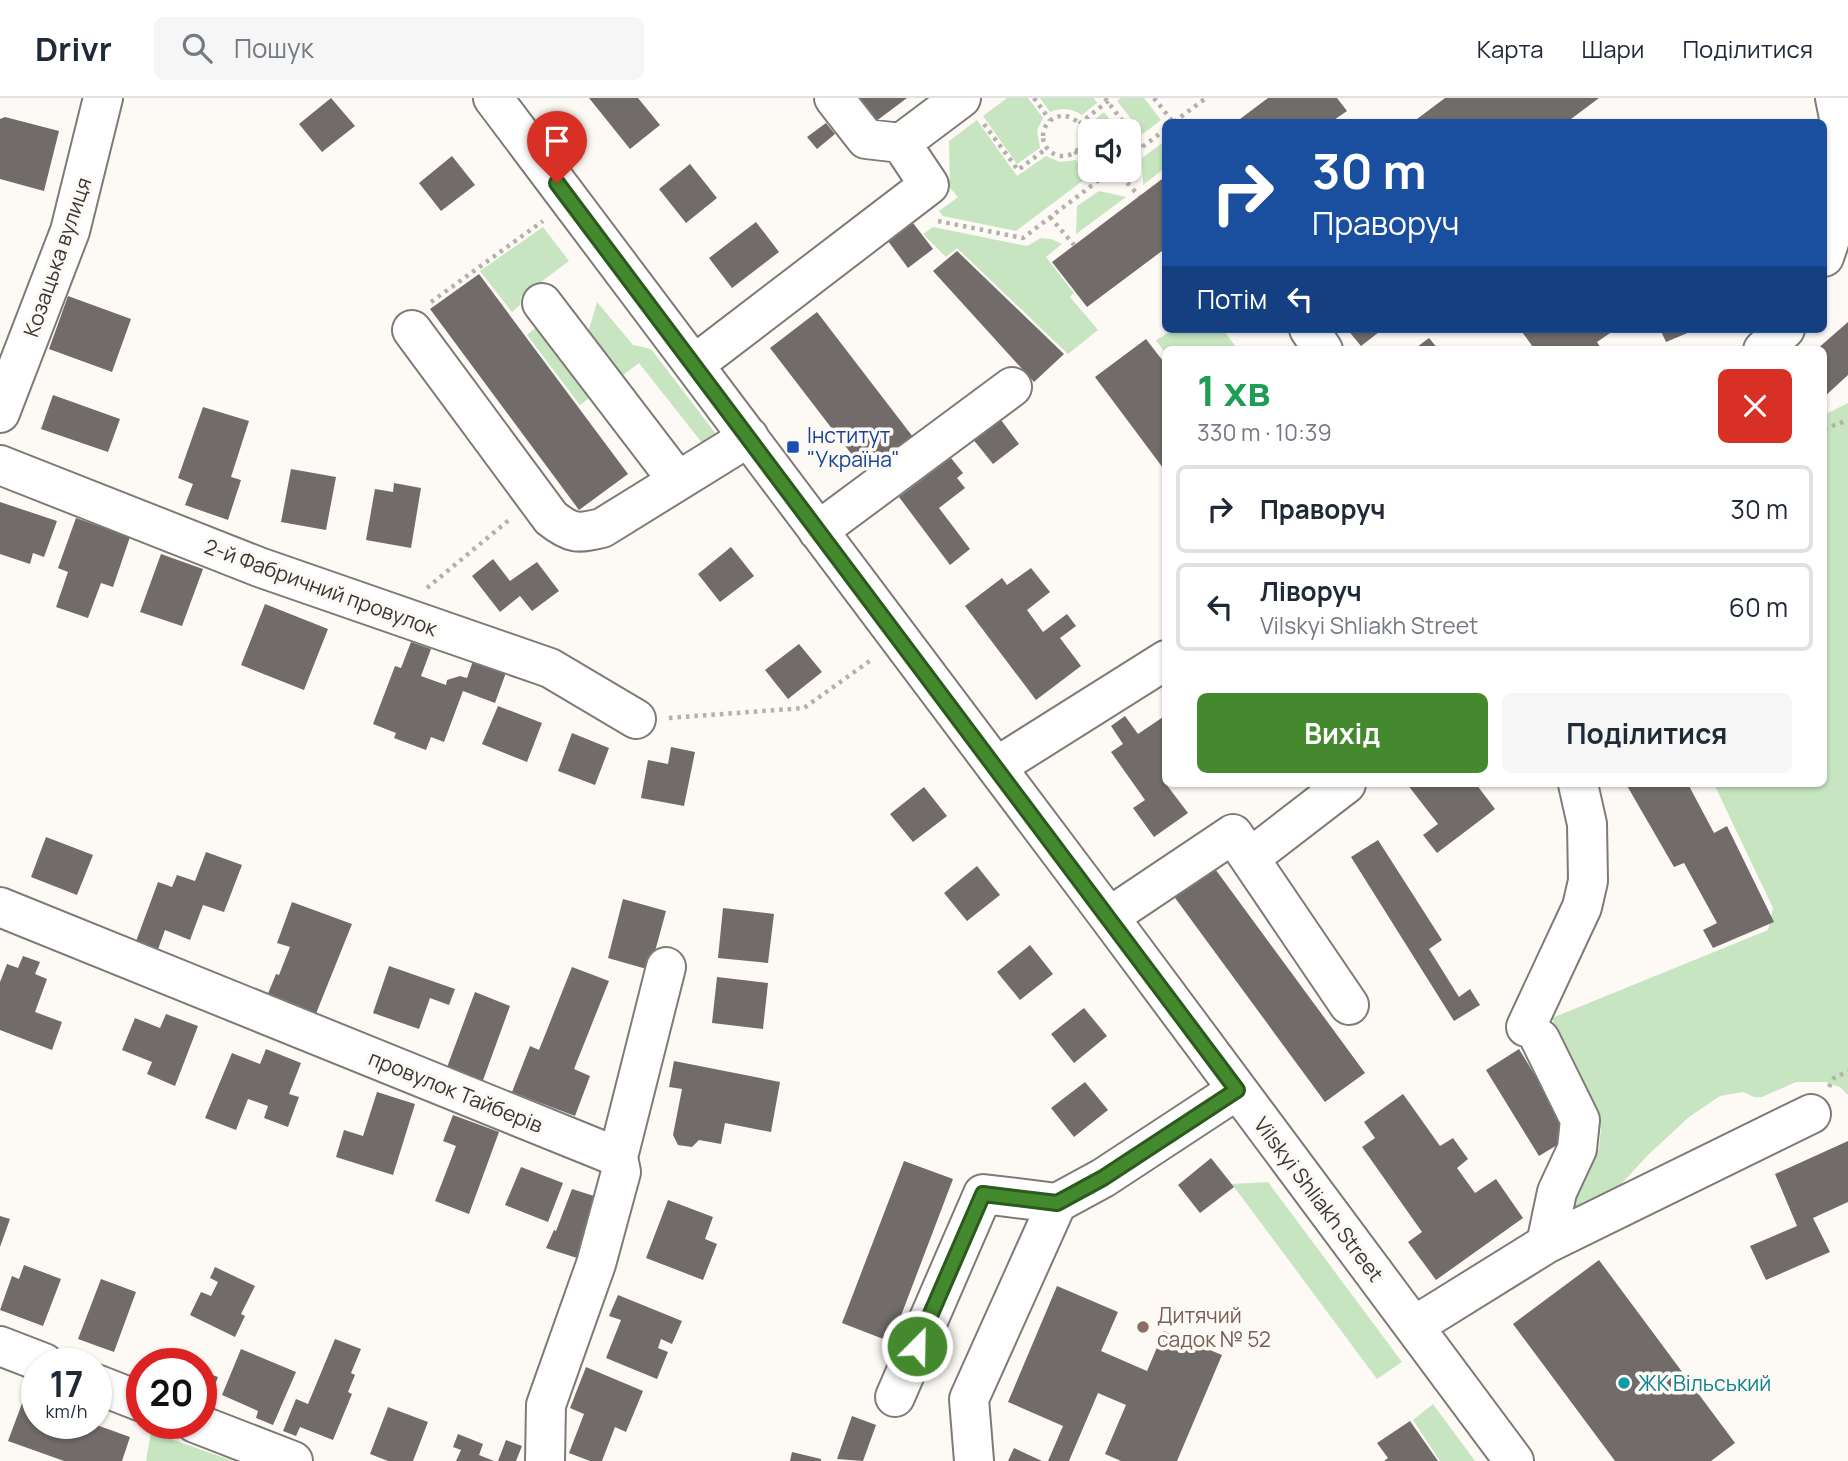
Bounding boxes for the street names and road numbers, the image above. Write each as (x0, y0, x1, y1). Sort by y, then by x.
street label: Козацька вулиця (17, 173, 97, 341)
street label: 2-й Фабричний провулок (201, 532, 442, 642)
street label: провулок Тайберів (365, 1043, 547, 1139)
street label: Vilskyi Shliakh Street (1248, 1111, 1390, 1287)

